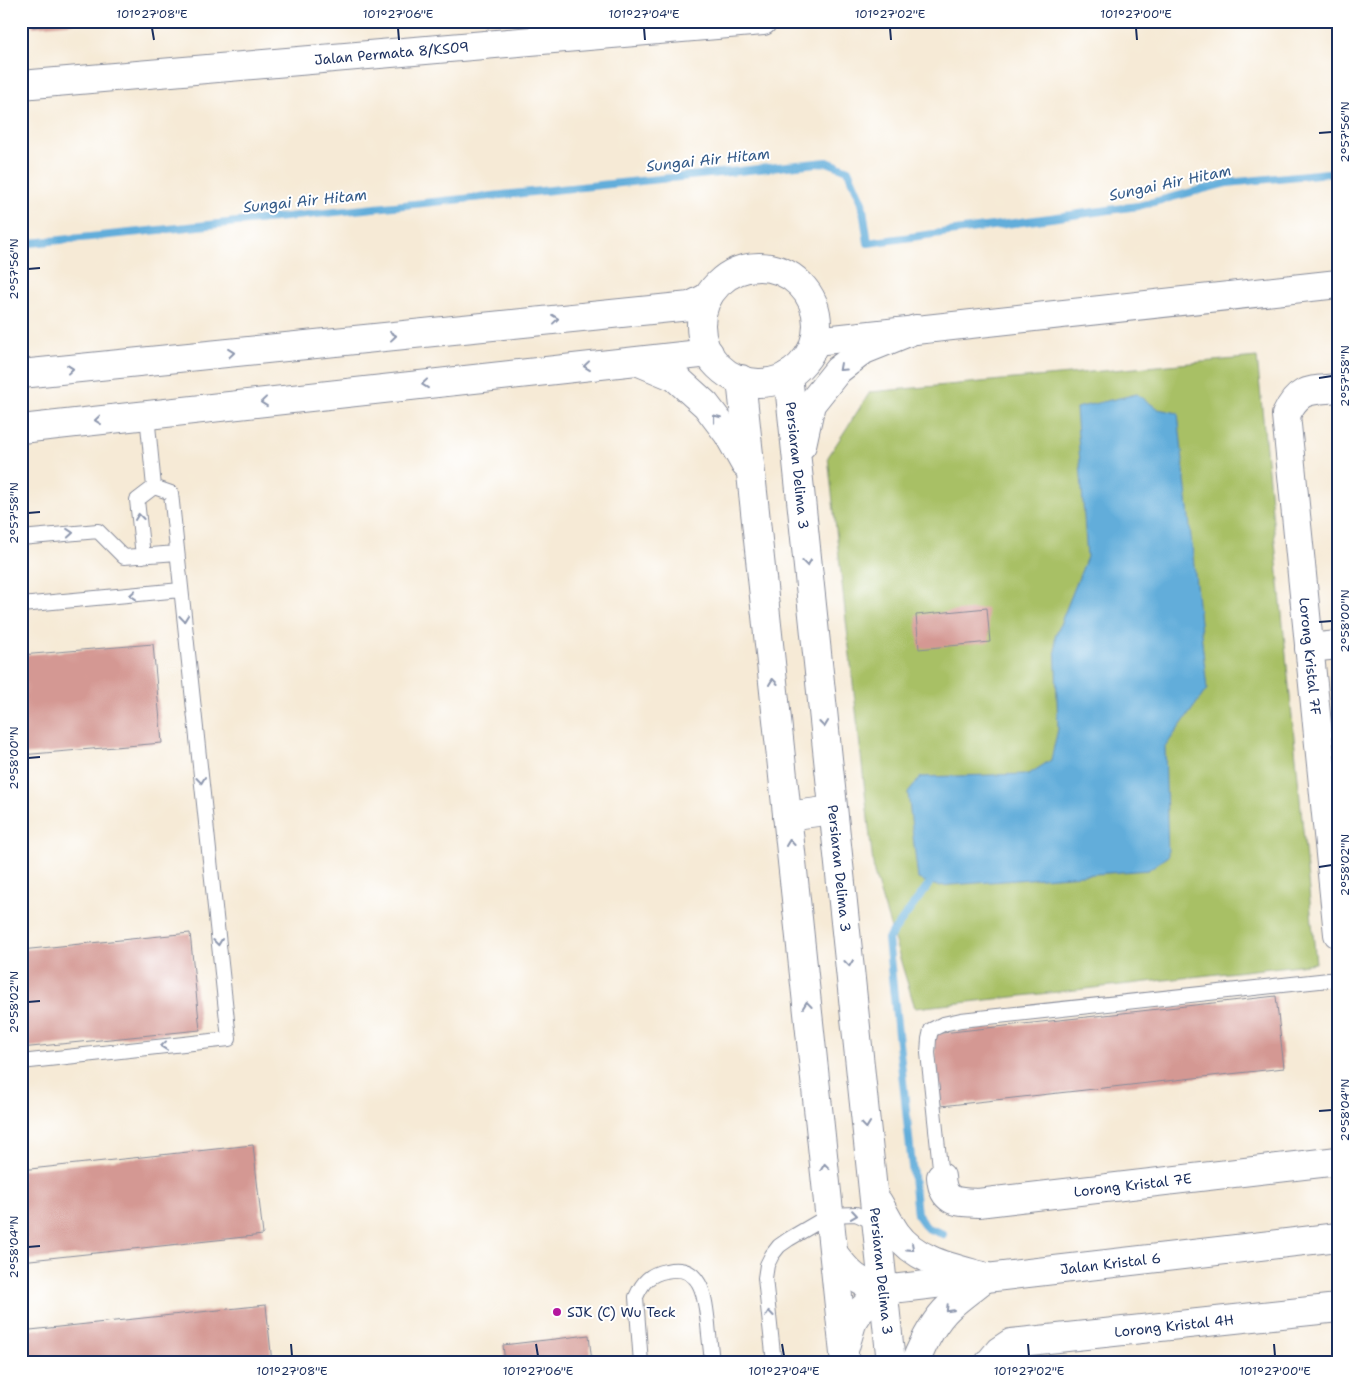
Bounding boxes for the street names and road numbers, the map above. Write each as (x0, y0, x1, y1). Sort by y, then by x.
street label: Jalan Permata 8/KS09 (314, 37, 470, 69)
street label: Persiaran Delima 3 (782, 401, 813, 530)
street label: Lorong Kristal 7F (1295, 597, 1325, 716)
street label: Persiaran Delima 3 (824, 804, 855, 933)
street label: Lorong Kristal 7E (1073, 1169, 1193, 1201)
street label: Persiaran Delima 3 (866, 1207, 897, 1336)
street label: Jalan Kristal 6 (1059, 1249, 1162, 1278)
street label: Lorong Kristal 4H (1113, 1310, 1235, 1341)

